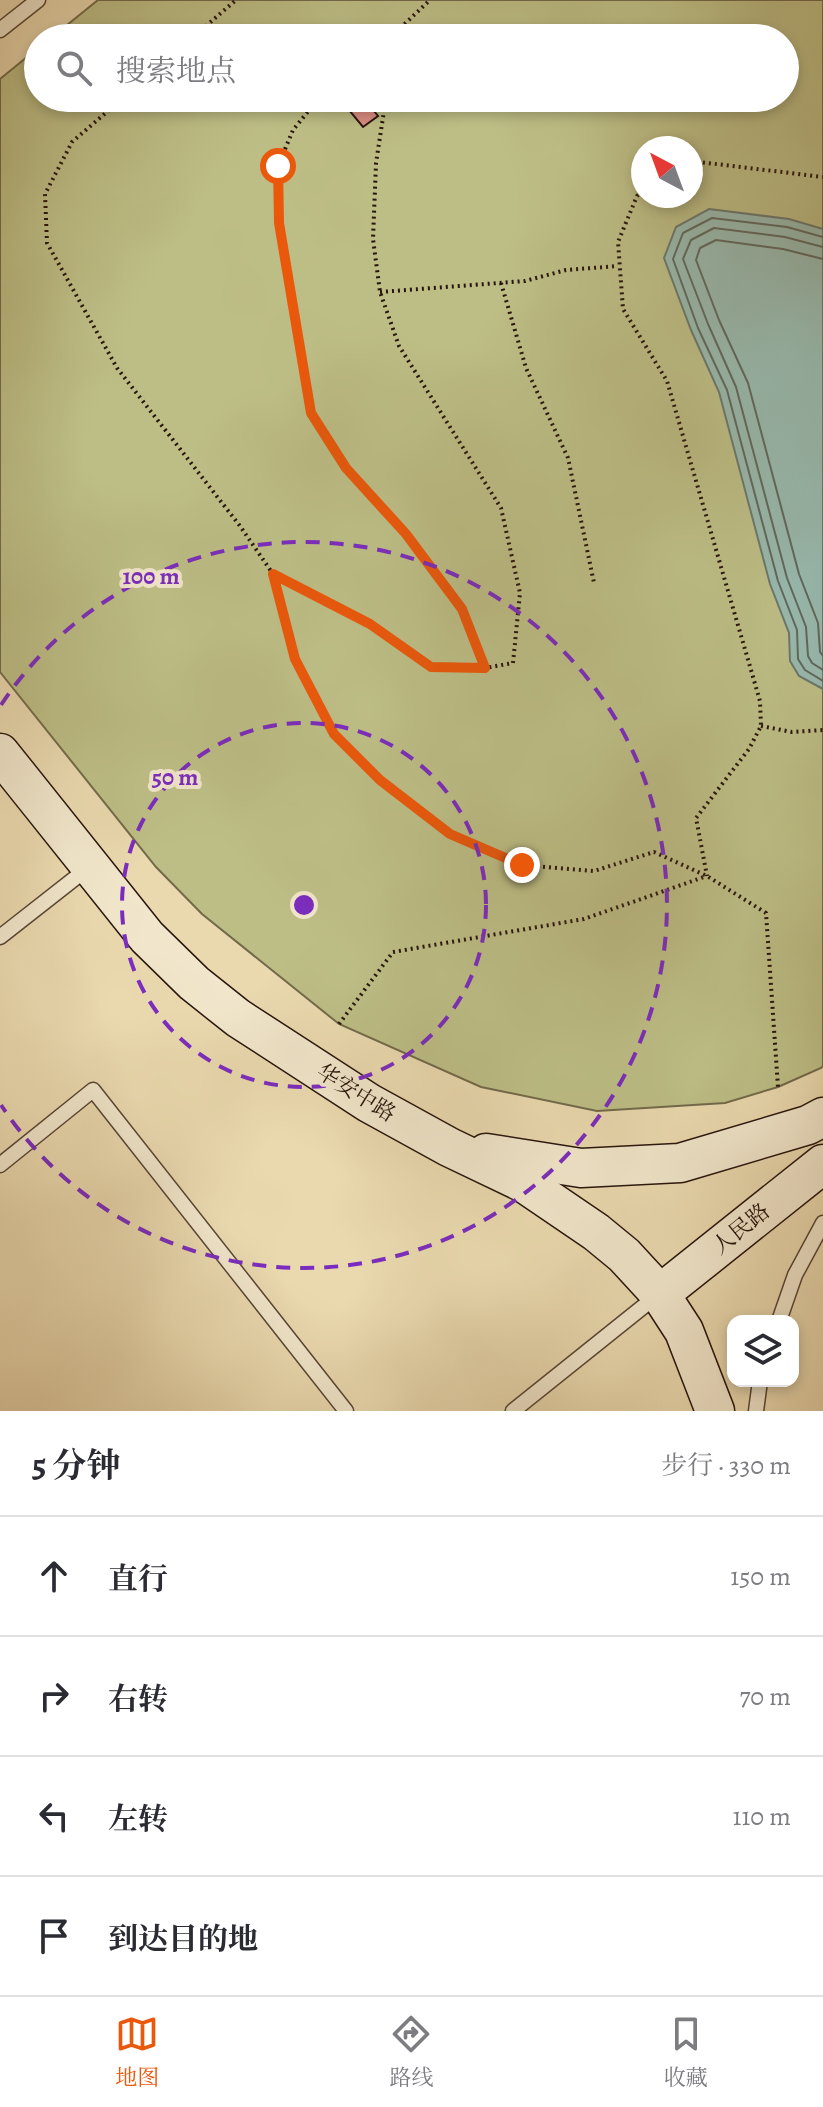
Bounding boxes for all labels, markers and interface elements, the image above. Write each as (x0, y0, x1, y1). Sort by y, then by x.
search box (24, 24, 799, 112)
icon: search (52, 46, 96, 90)
text: 搜索地点 (116, 51, 236, 91)
north arrow (631, 136, 703, 208)
route start (260, 148, 296, 184)
text: 100 m (122, 560, 180, 592)
text: 50 m (152, 761, 198, 793)
route end (504, 847, 540, 883)
centre of rings (290, 891, 318, 919)
street label: 华安中路 (311, 1057, 401, 1129)
street label: 人民路 (706, 1197, 776, 1261)
map controls (727, 1315, 799, 1387)
button: layers (727, 1315, 799, 1387)
text: 5 分钟 (32, 1442, 120, 1489)
text: 步行 · 330 m (661, 1448, 791, 1483)
icon: ahead (32, 1554, 76, 1598)
text: 直行 (108, 1559, 168, 1599)
text: 150 m (730, 1559, 791, 1594)
icon: right (32, 1674, 76, 1718)
text: 右转 (108, 1679, 168, 1719)
text: 70 m (739, 1679, 791, 1714)
icon: left (32, 1794, 76, 1838)
text: 左转 (108, 1799, 168, 1839)
text: 110 m (733, 1799, 791, 1834)
icon: arrive (32, 1914, 76, 1958)
text: 到达目的地 (108, 1919, 258, 1959)
tab: 地图 (115, 2012, 159, 2093)
tab: 路线 (389, 2012, 434, 2093)
tab: 收藏 (664, 2012, 708, 2093)

